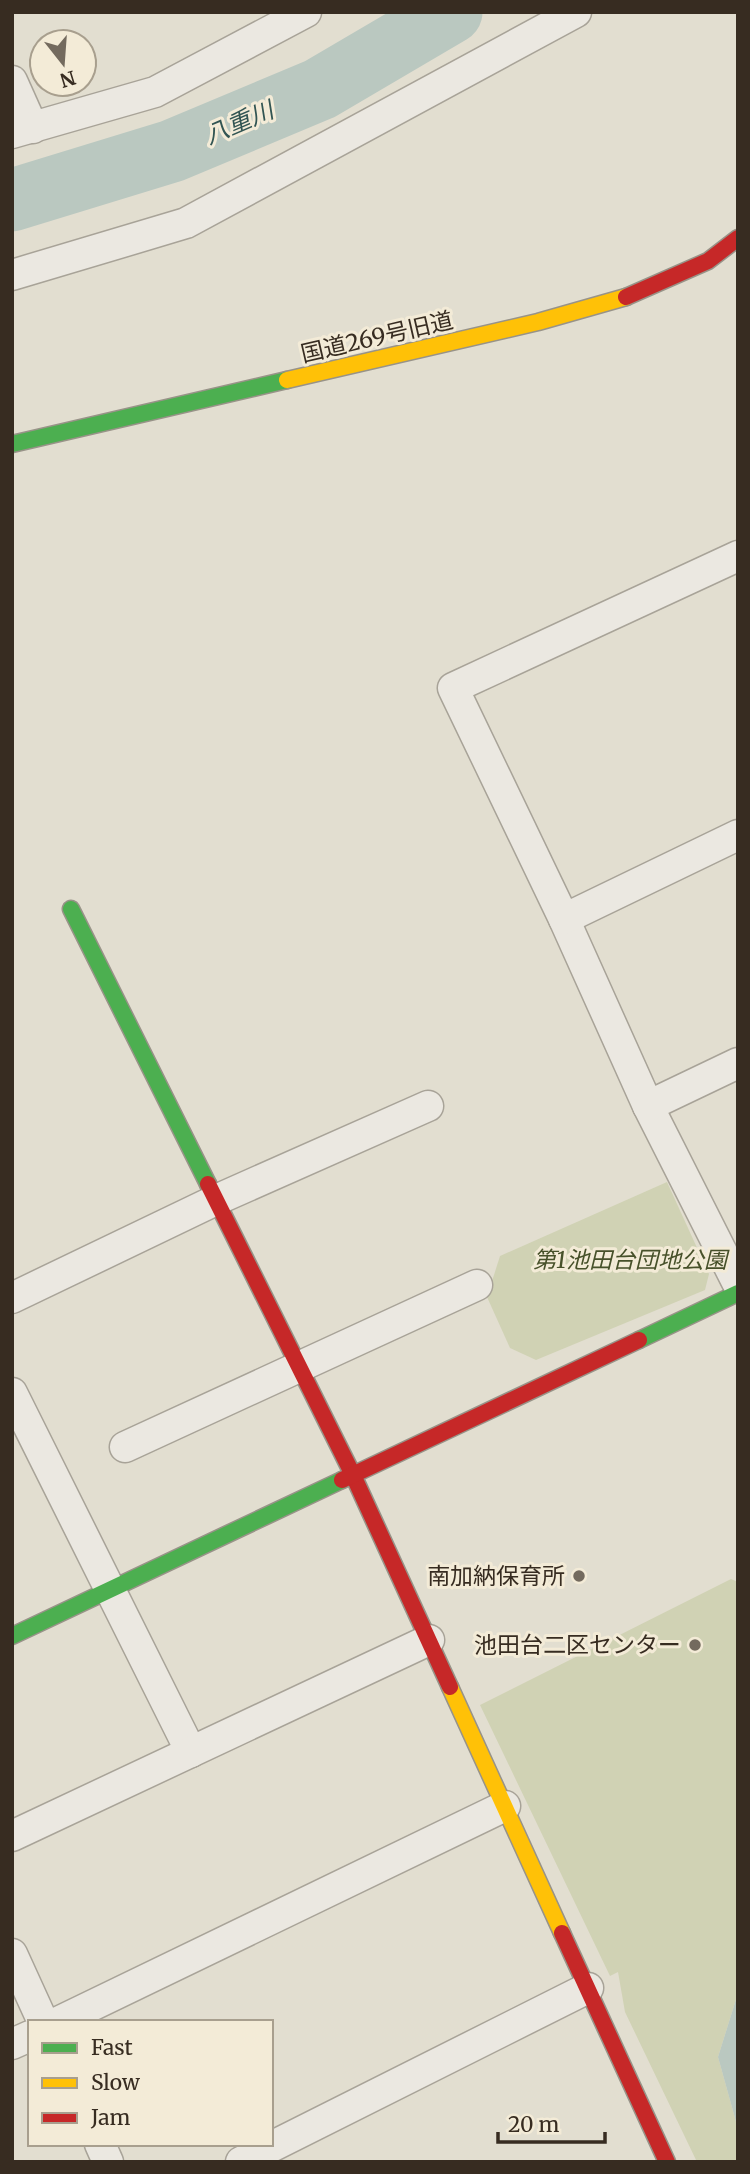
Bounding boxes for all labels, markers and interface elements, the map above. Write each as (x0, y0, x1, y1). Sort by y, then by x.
north arrow (28, 28, 98, 98)
text: N (57, 66, 79, 93)
water label: 八重川 (200, 93, 281, 151)
street label: 国道269号旧道 (298, 305, 456, 368)
park label: 第1池田台団地公園 (533, 1245, 730, 1274)
place label: 南加納保育所 (427, 1561, 565, 1590)
marker: 南加納保育所 (571, 1568, 587, 1584)
place label: 池田台二区センター (474, 1630, 681, 1659)
marker: 池田台二区センター (687, 1637, 703, 1653)
legend (28, 2020, 273, 2146)
text: Fast (91, 2034, 133, 2061)
text: Slow (91, 2069, 140, 2096)
scale bar (498, 2100, 605, 2144)
text: Jam (90, 2104, 130, 2131)
text: 20 m (508, 2111, 560, 2138)

